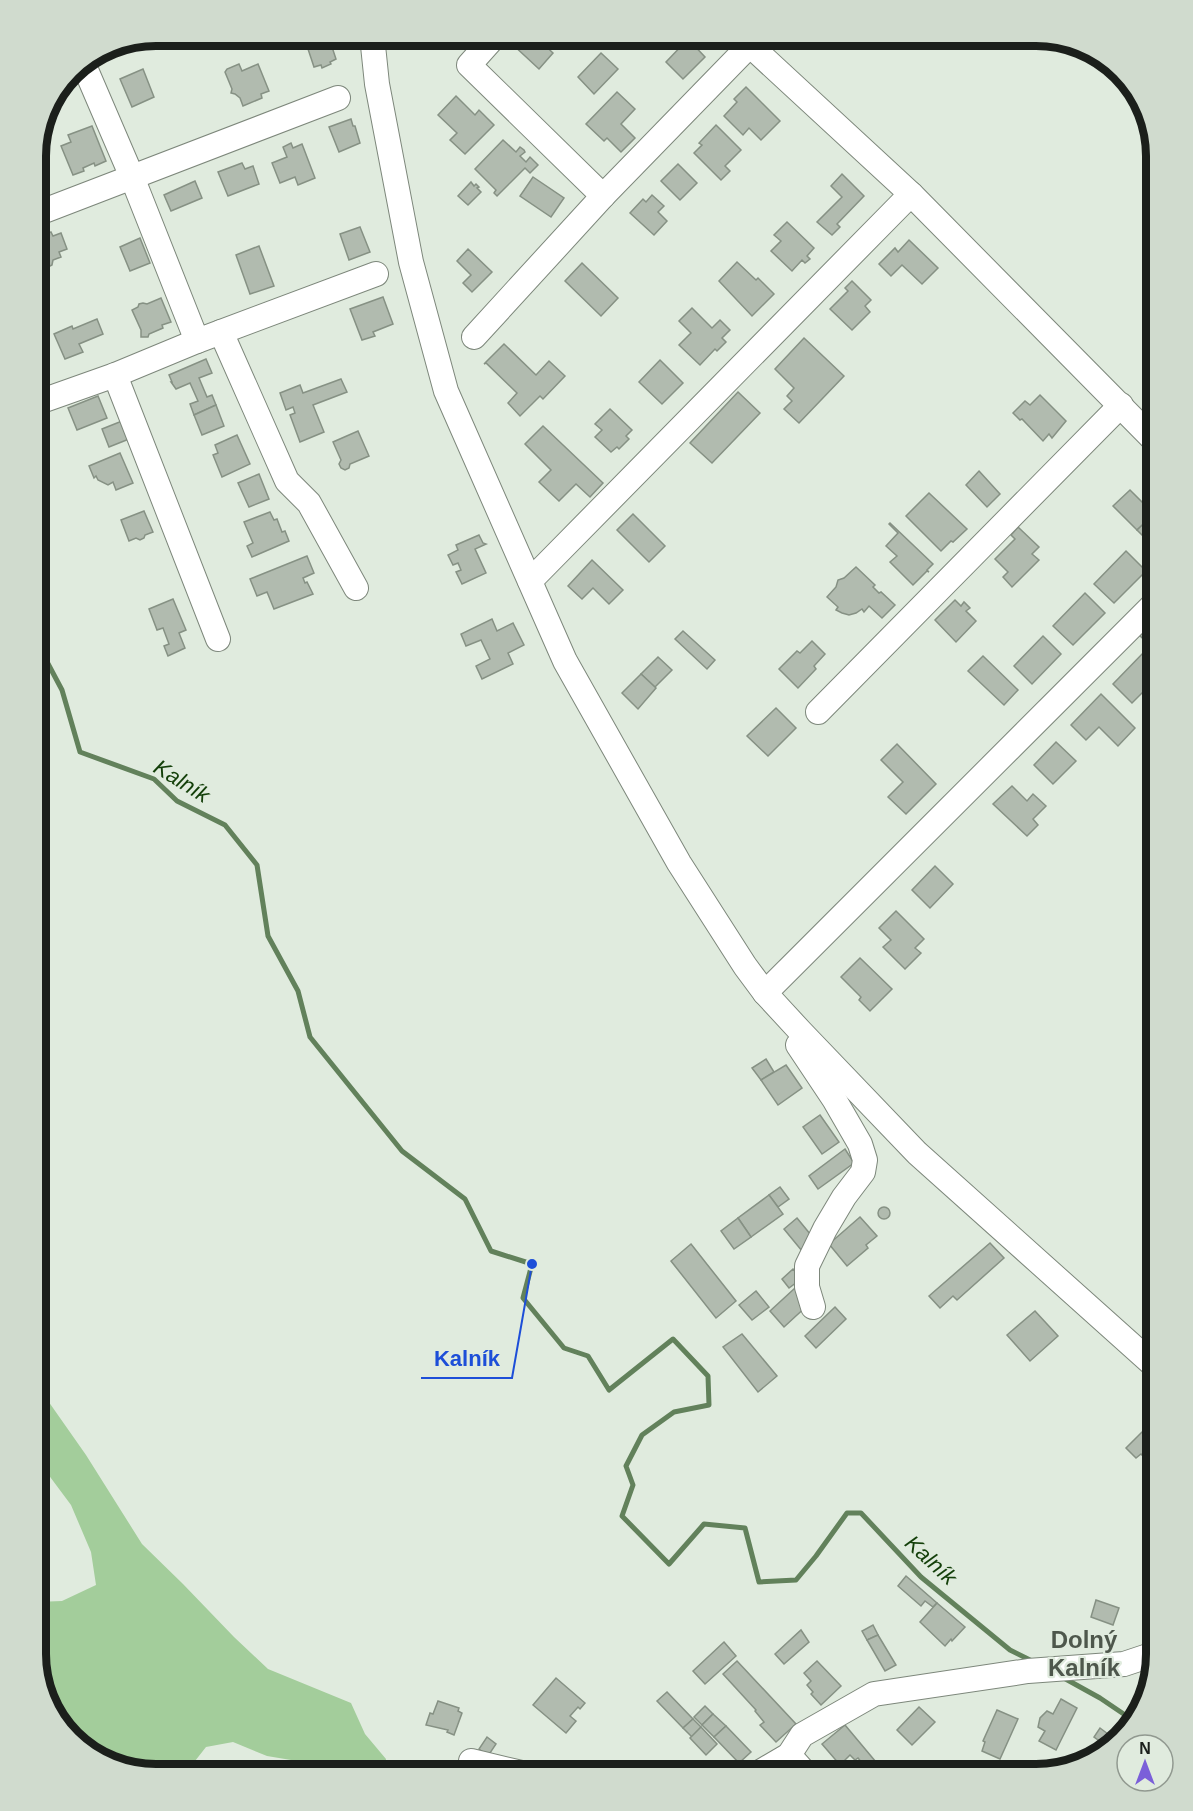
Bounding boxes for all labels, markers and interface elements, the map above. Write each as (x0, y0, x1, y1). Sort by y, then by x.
water label: Kalník (149, 754, 215, 808)
callout: Kalník (421, 1338, 512, 1378)
text: Kalník (434, 1346, 501, 1371)
water label: Kalník (900, 1530, 963, 1591)
district label: Dolný Kalník (1048, 1626, 1121, 1681)
north arrow (1115, 1733, 1175, 1793)
text: N (1139, 1740, 1151, 1757)

